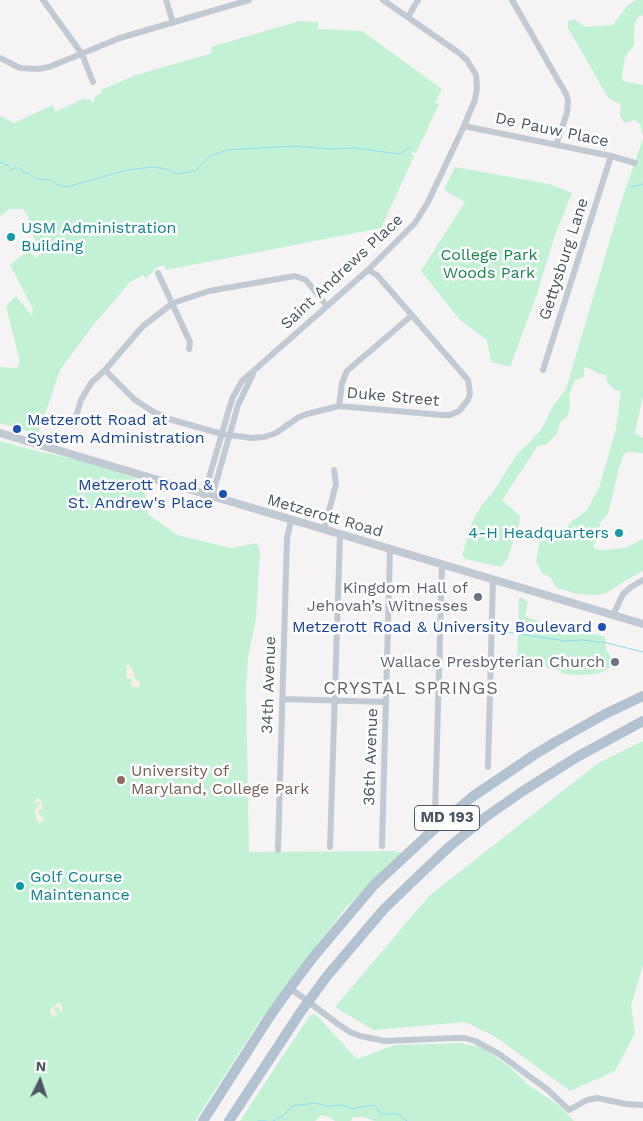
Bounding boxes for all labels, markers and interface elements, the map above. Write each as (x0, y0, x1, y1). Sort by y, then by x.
street label: De Pauw Place (493, 109, 611, 151)
street label: Gettysburg Lane (535, 196, 593, 322)
street label: Saint Andrews Place (277, 210, 407, 334)
place label: USM Administration Building (21, 218, 176, 256)
marker: USM Administration Building (5, 231, 17, 243)
park label: College Park Woods Park (440, 245, 538, 283)
street label: Duke Street (346, 383, 440, 411)
place label: Metzerott Road at System Administration (27, 410, 205, 448)
marker: Metzerott Road at System Administration (11, 423, 23, 435)
place label: Metzerott Road & St. Andrew's Place (68, 475, 213, 513)
marker: Metzerott Road & St. Andrew's Place (217, 488, 229, 500)
street label: Metzerott Road (265, 490, 385, 542)
place label: 4-H Headquarters (468, 523, 609, 543)
marker: 4-H Headquarters (613, 527, 625, 539)
place label: Kingdom Hall of Jehovah’s Witnesses (307, 578, 468, 616)
marker: Kingdom Hall of Jehovah’s Witnesses (472, 591, 484, 603)
place label: Metzerott Road & University Boulevard (292, 617, 592, 637)
marker: Metzerott Road & University Boulevard (596, 621, 608, 633)
street label: 34th Avenue (258, 636, 280, 734)
place label: Wallace Presbyterian Church (380, 652, 605, 672)
marker: Wallace Presbyterian Church (609, 656, 621, 668)
district label: CRYSTAL SPRINGS (321, 678, 501, 700)
street label: 36th Avenue (360, 708, 382, 806)
place label: University of Maryland, College Park (131, 761, 309, 799)
marker: University of Maryland, College Park (115, 774, 127, 786)
road number: MD 193 (414, 806, 480, 830)
place label: Golf Course Maintenance (30, 867, 130, 905)
marker: Golf Course Maintenance (14, 880, 26, 892)
north arrow (15, 1056, 65, 1106)
text: N (35, 1058, 47, 1074)

